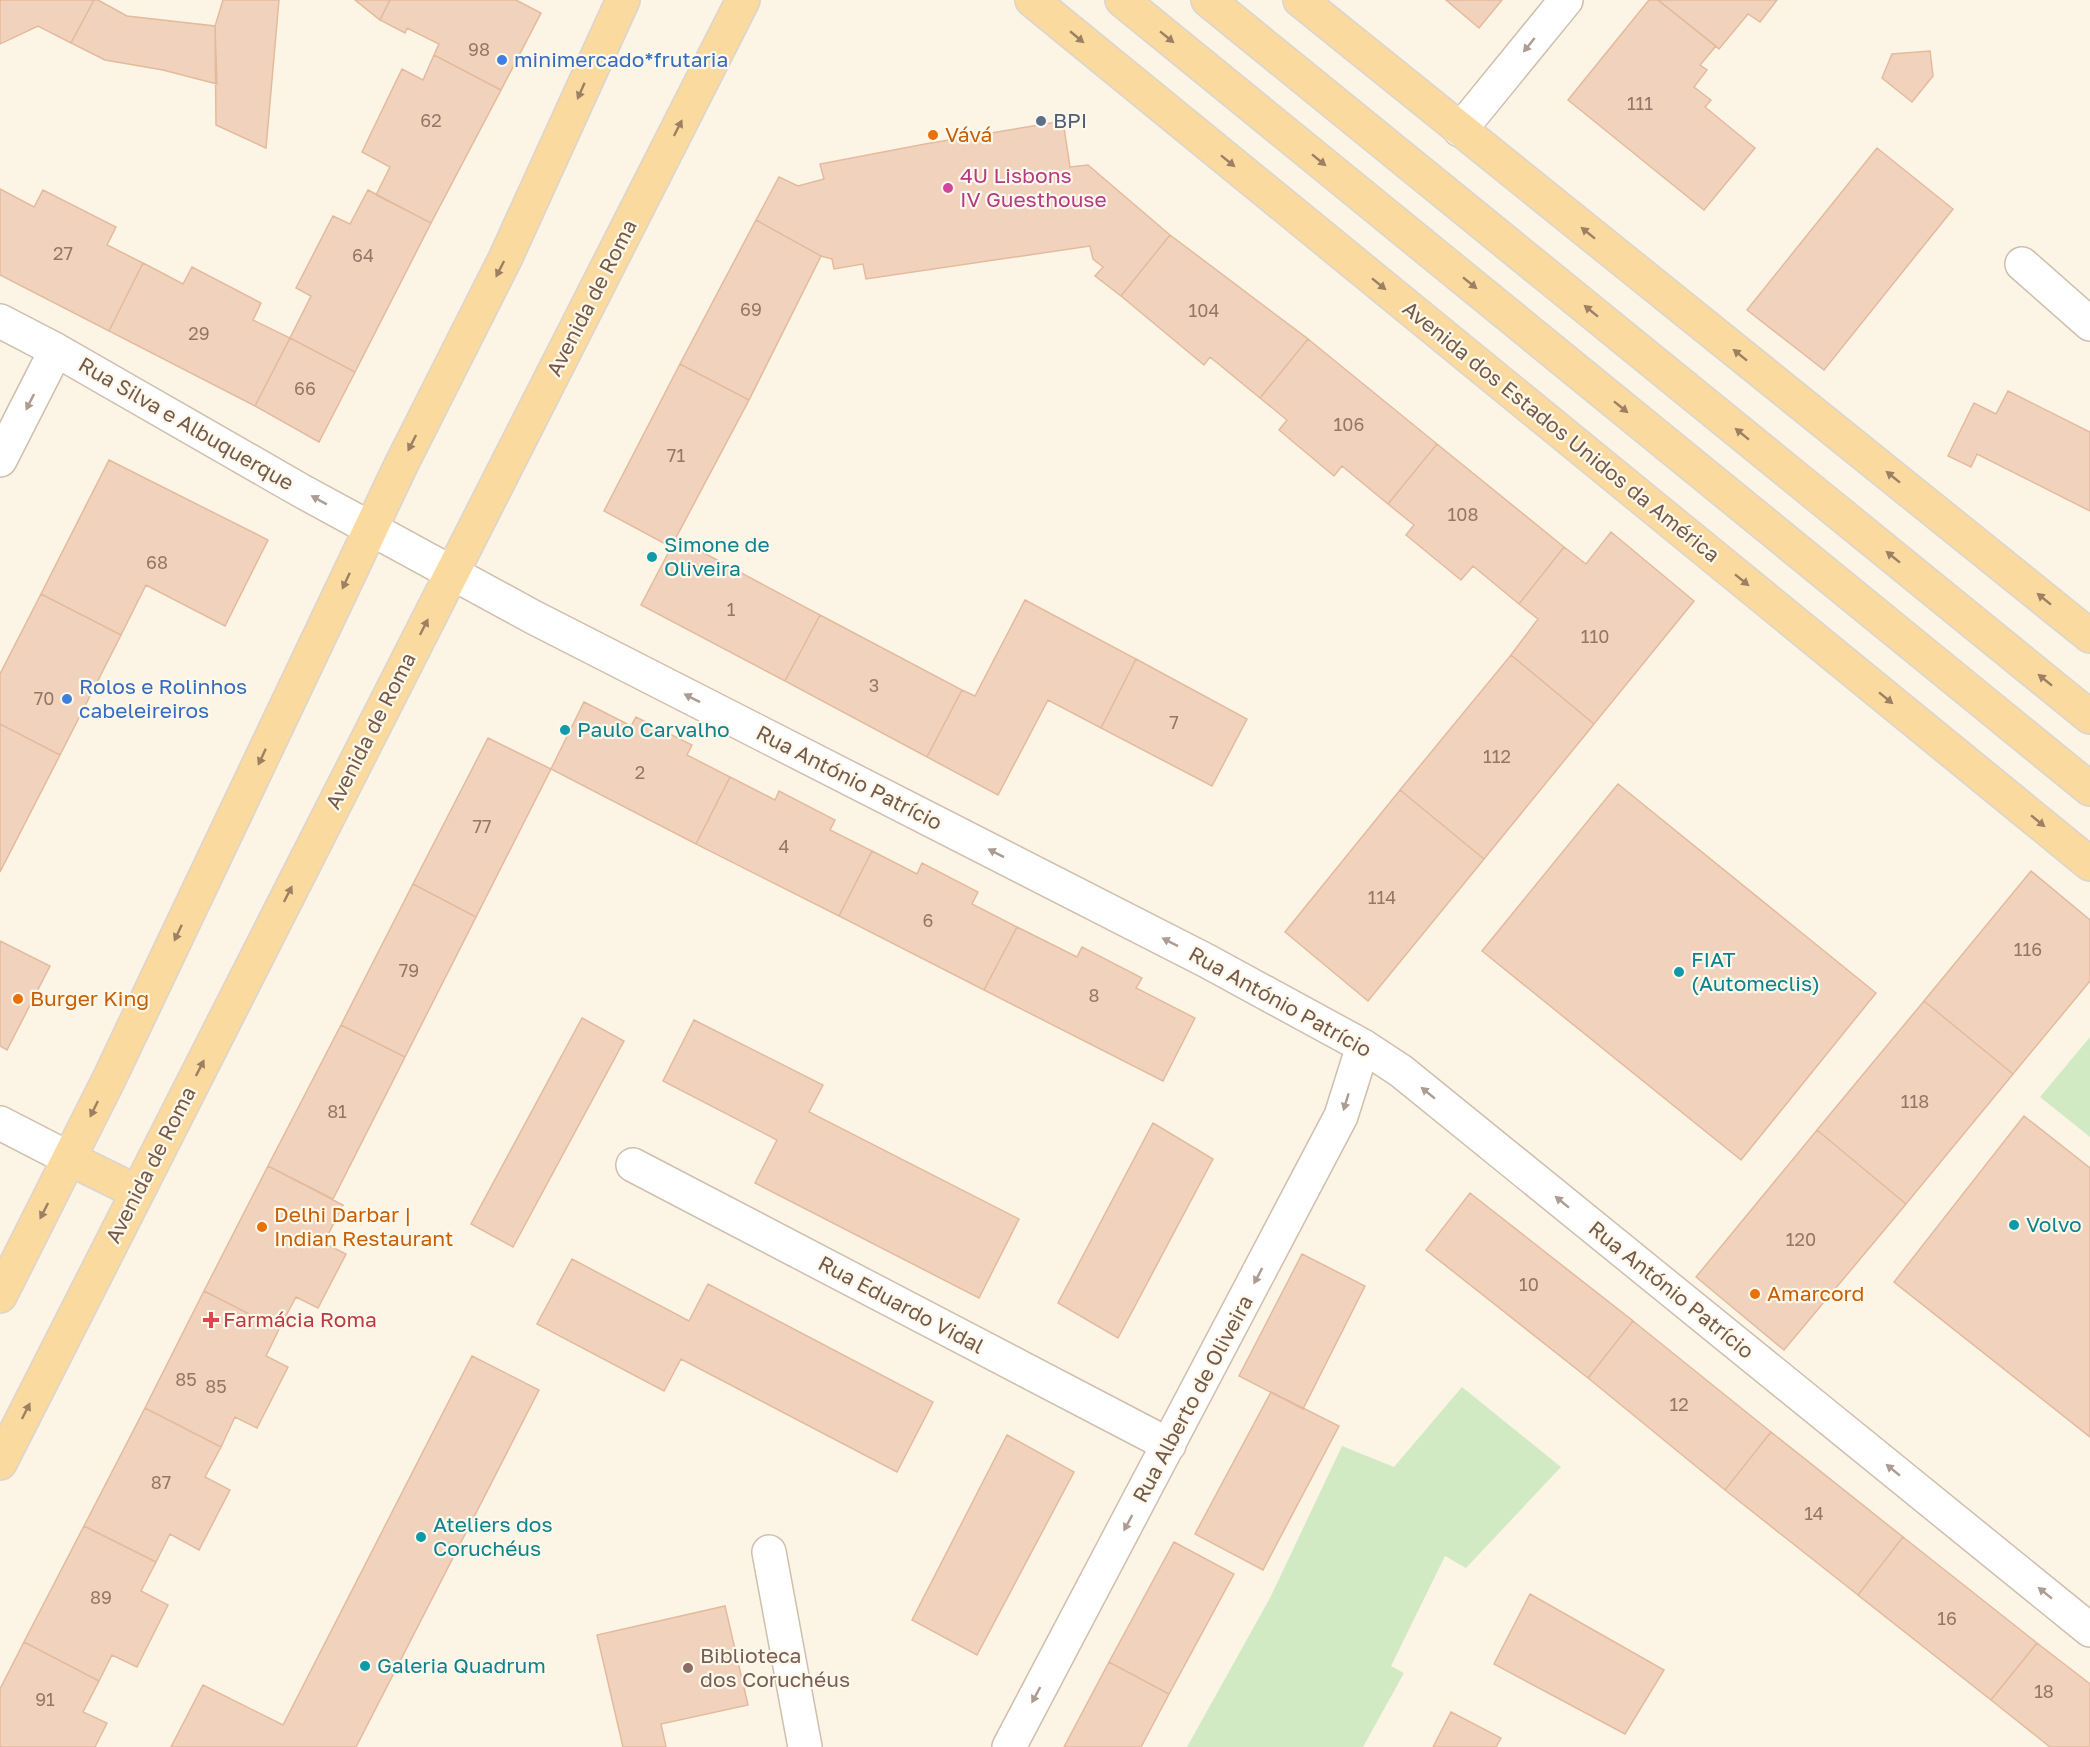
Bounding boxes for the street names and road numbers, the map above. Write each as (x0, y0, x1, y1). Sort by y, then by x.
street label: Avenida de Roma (540, 215, 642, 380)
street label: Avenida dos Estados Unidos da América (1398, 295, 1726, 567)
street label: Rua Silva e Albuquerque (74, 351, 299, 495)
street label: Avenida de Roma (319, 648, 421, 813)
street label: Rua António Patrício (752, 719, 947, 835)
street label: Rua António Patrício (1185, 940, 1376, 1062)
street label: Avenida de Roma (99, 1082, 201, 1247)
street label: Rua António Patrício (1584, 1215, 1759, 1364)
street label: Rua Eduardo Vidal (814, 1250, 989, 1359)
street label: Rua Alberto de Oliveira (1126, 1290, 1258, 1507)

